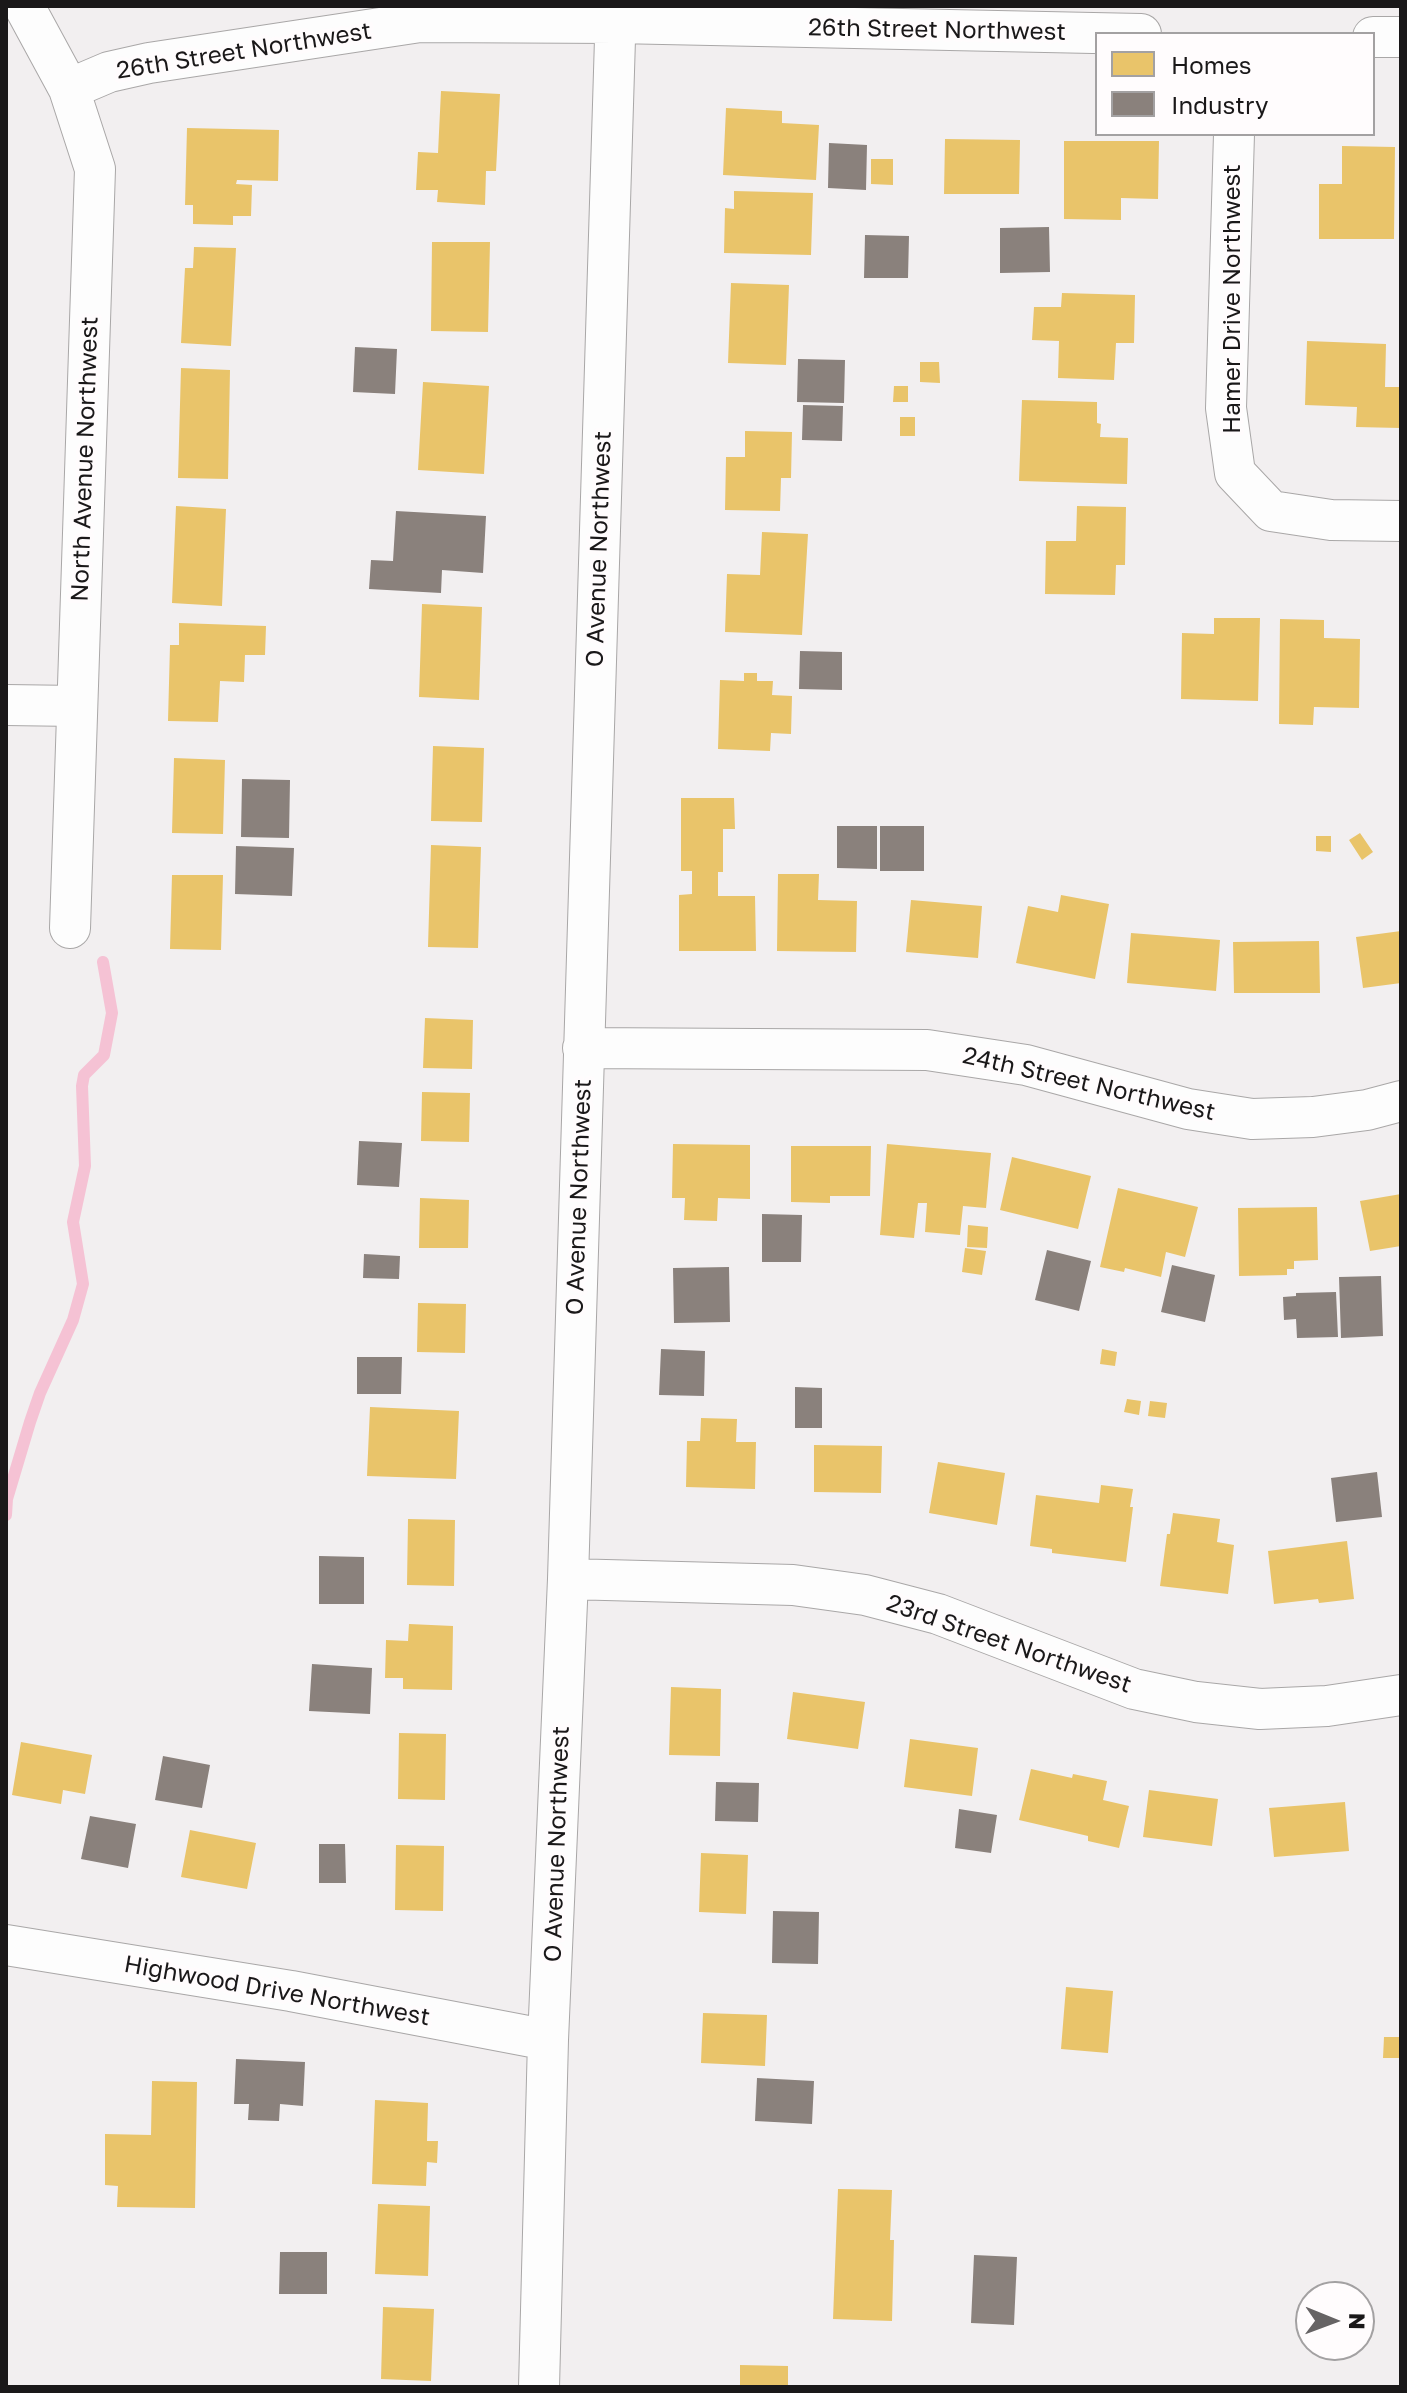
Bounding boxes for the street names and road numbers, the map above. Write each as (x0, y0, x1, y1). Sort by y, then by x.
street label: 26th Street Northwest (808, 13, 1066, 47)
street label: 26th Street Northwest (114, 17, 374, 85)
street label: Hamer Drive Northwest (1218, 164, 1246, 434)
street label: North Avenue Northwest (66, 316, 104, 602)
street label: O Avenue Northwest (580, 430, 618, 668)
street label: 24th Street Northwest (960, 1041, 1218, 1127)
street label: O Avenue Northwest (560, 1078, 598, 1316)
street label: 23rd Street Northwest (883, 1589, 1135, 1699)
street label: O Avenue Northwest (538, 1725, 576, 1963)
street label: Highwood Drive Northwest (122, 1950, 432, 2032)

